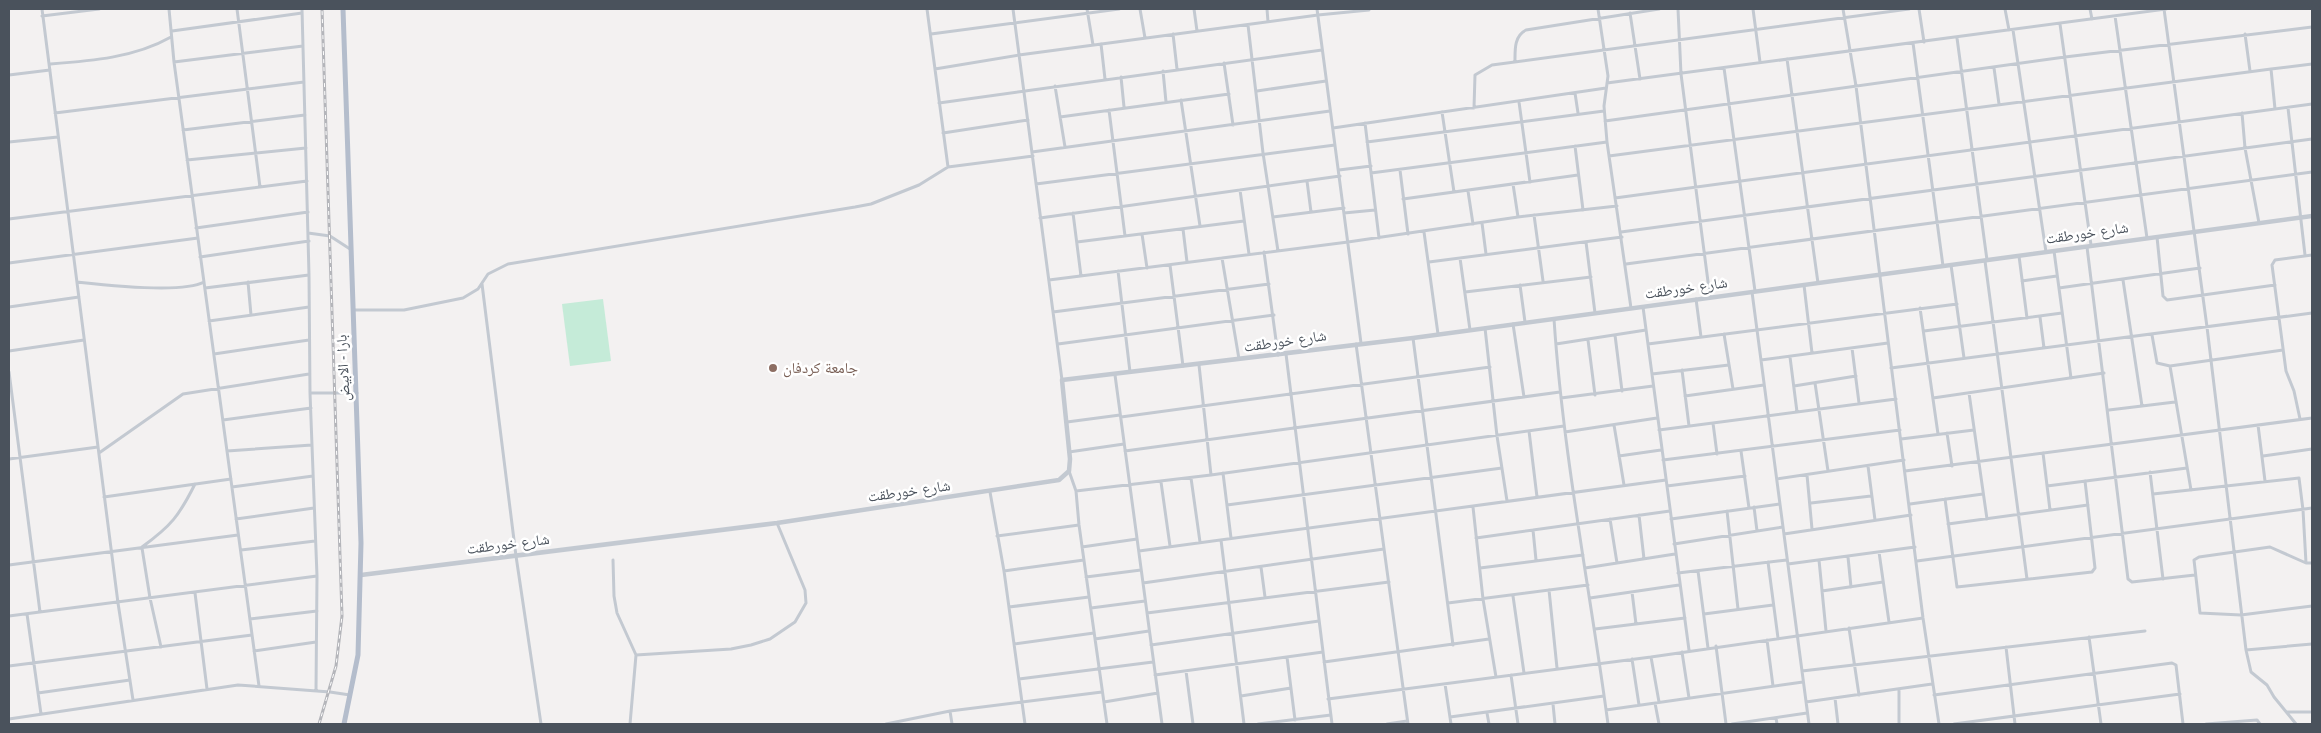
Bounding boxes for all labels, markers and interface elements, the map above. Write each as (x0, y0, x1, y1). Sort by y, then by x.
street label: شارع خورطقت (2044, 216, 2130, 250)
street label: شارع خورطقت (1643, 271, 1729, 305)
street label: شارع خورطقت (1242, 324, 1328, 358)
street label: بارا - الابيض (330, 334, 356, 402)
place label: جامعة كردفان (783, 357, 859, 379)
marker: جامعة كردفان (767, 362, 779, 374)
street label: شارع خورطقت (866, 474, 952, 508)
street label: شارع خورطقت (465, 528, 551, 560)

